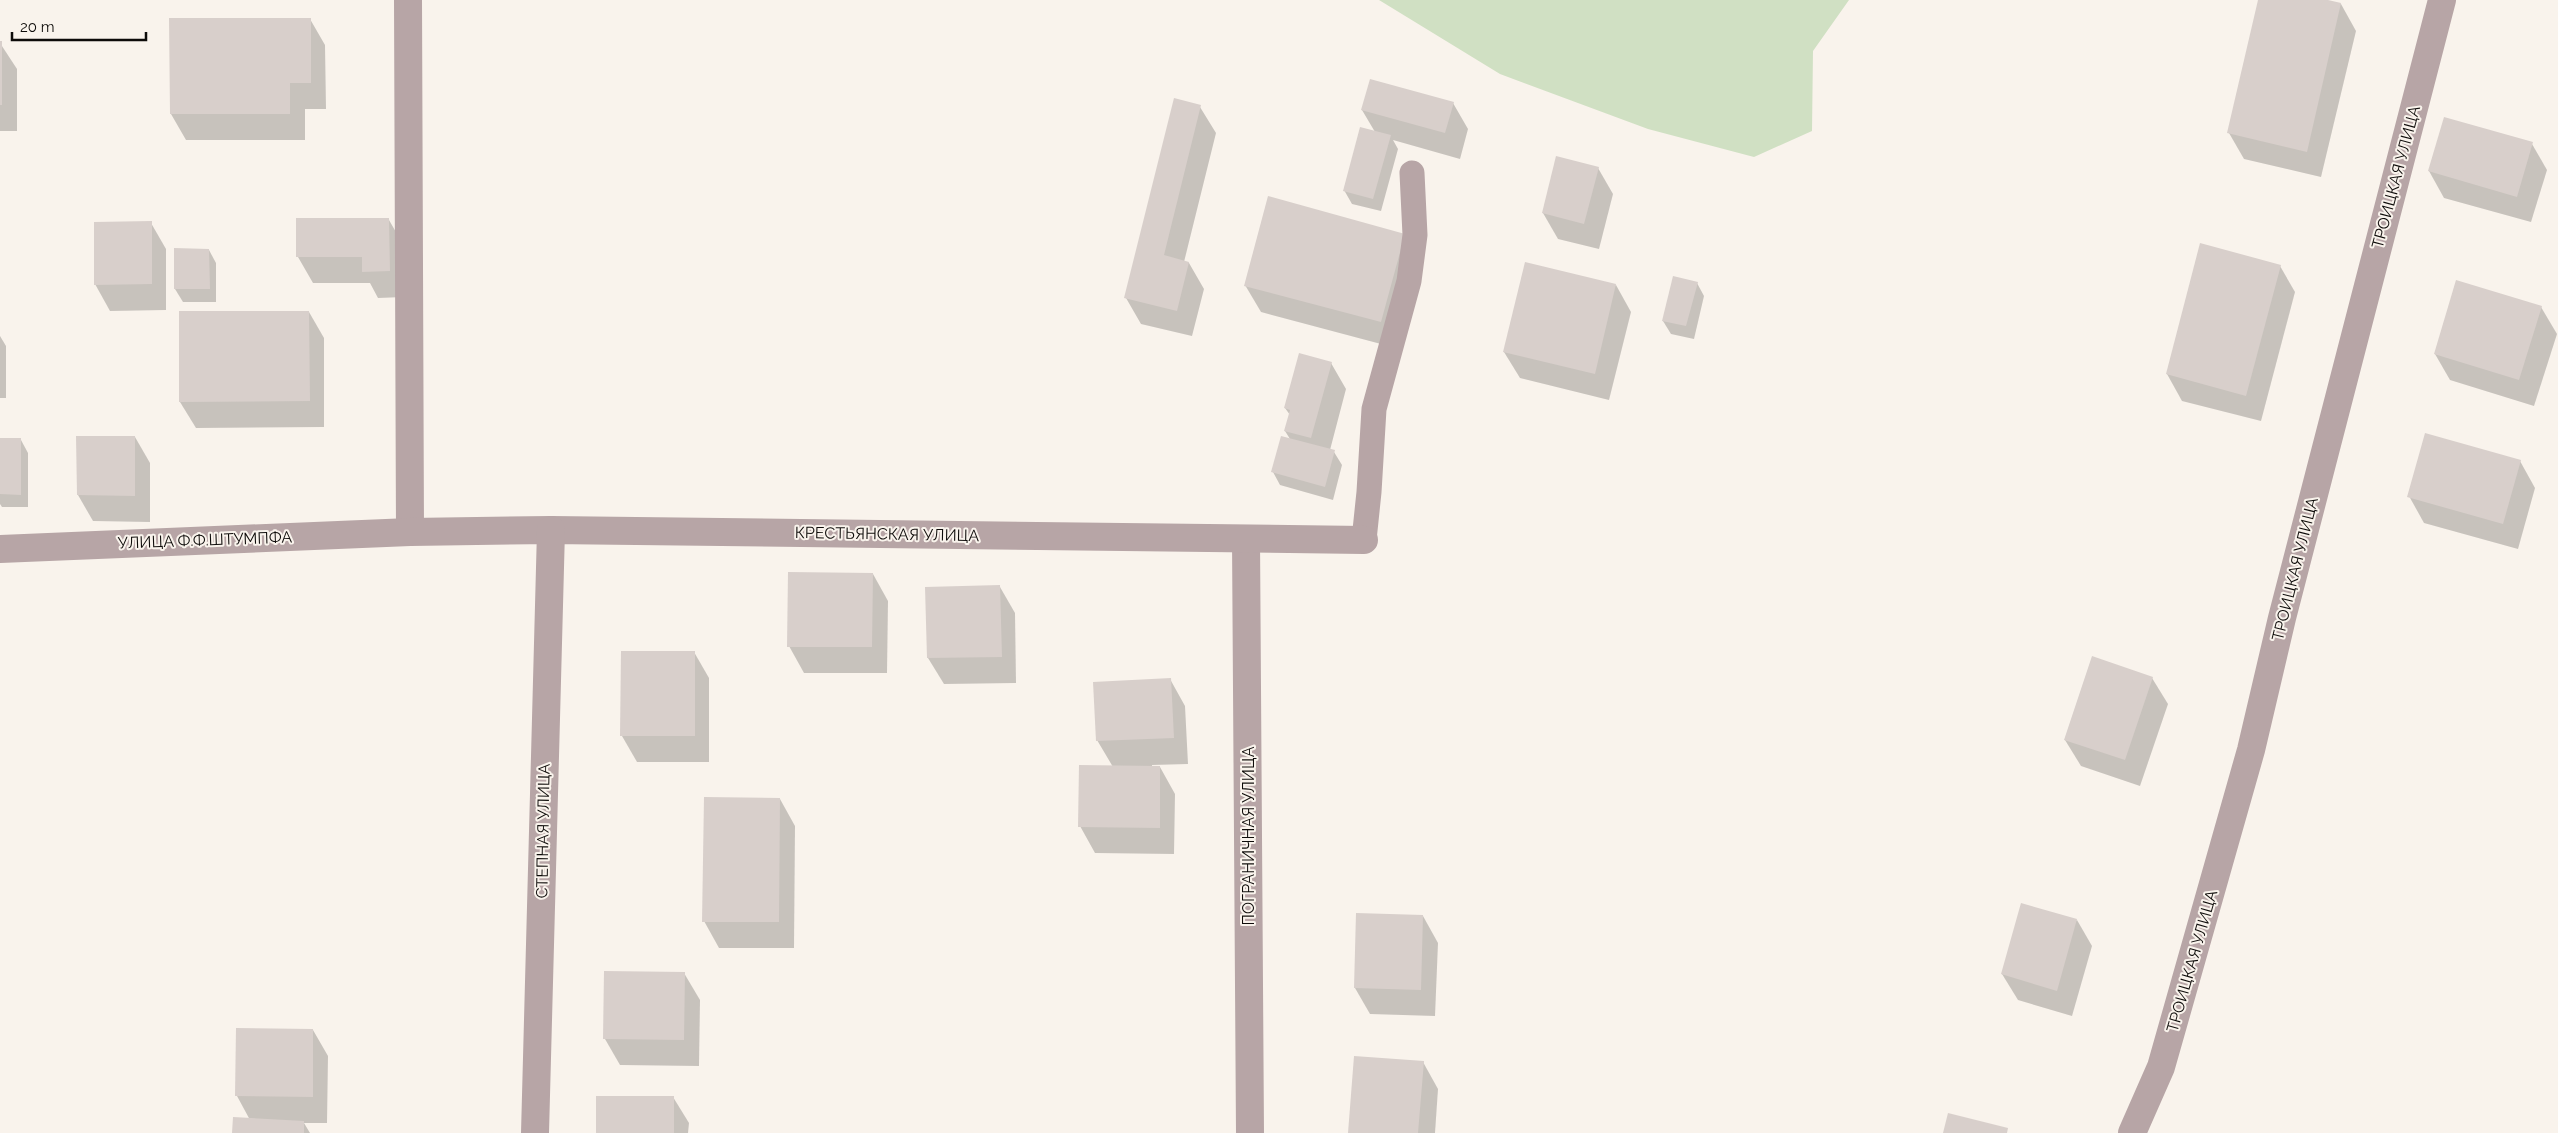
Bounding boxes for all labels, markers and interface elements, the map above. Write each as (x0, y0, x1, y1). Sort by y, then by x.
scale bar (12, 10, 146, 42)
text: 20 m (20, 18, 55, 36)
street label: ТРОИЦКАЯ УЛИЦА (2368, 103, 2424, 250)
street label: ТРОИЦКАЯ УЛИЦА (2268, 495, 2322, 643)
street label: КРЕСТЬЯНСКАЯ УЛИЦА (795, 523, 980, 545)
street label: УЛИЦА Ф.Ф.ШТУМПФА (118, 527, 293, 553)
street label: ПОГРАНИЧНАЯ УЛИЦА (1239, 746, 1258, 926)
street label: СТЕПНАЯ УЛИЦА (532, 763, 554, 899)
street label: ТРОИЦКАЯ УЛИЦА (2163, 888, 2221, 1034)

